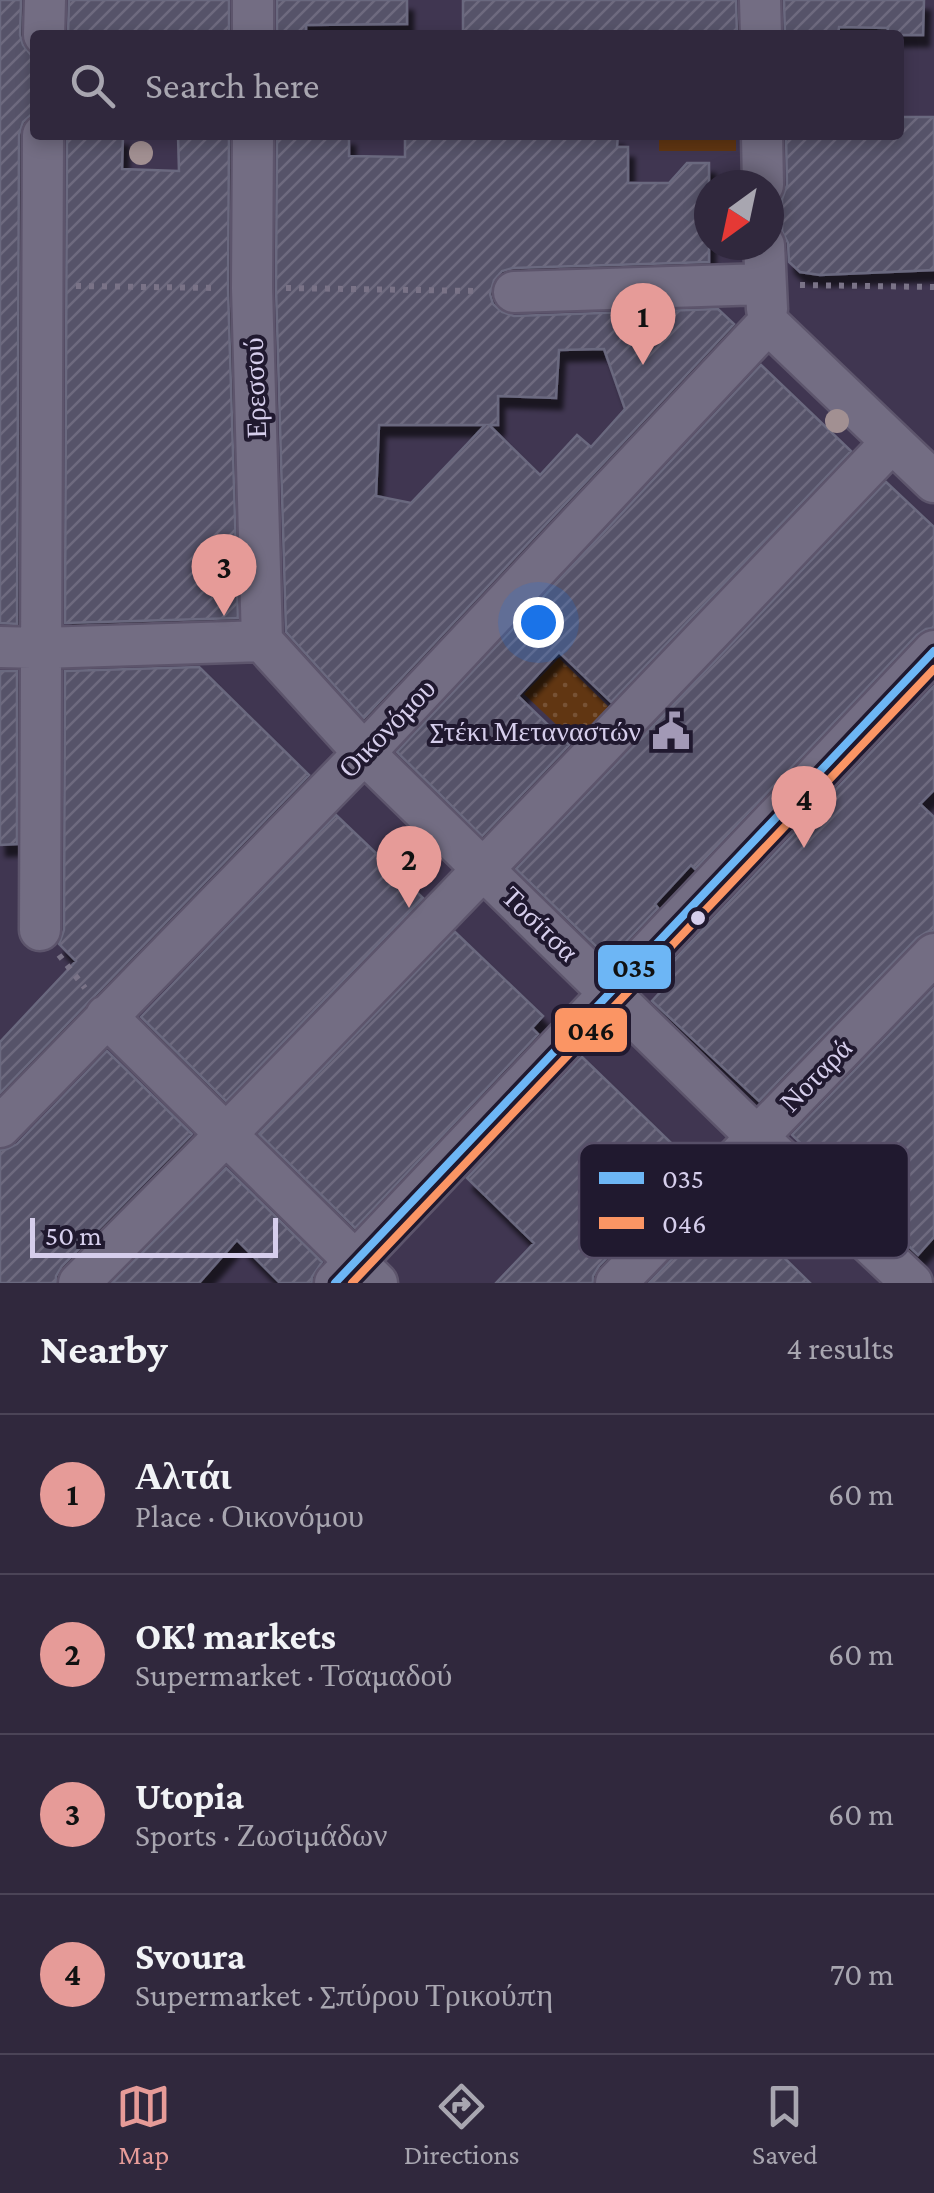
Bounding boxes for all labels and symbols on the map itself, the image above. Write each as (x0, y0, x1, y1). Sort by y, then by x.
north arrow (694, 170, 784, 260)
pin: 1 (610, 282, 676, 365)
street label: Ερεσσού (238, 337, 272, 439)
pin: 3 (192, 534, 256, 616)
your location (513, 597, 564, 648)
street label: Οικονόμου (333, 672, 441, 784)
public building icon: Στέκι Μεταναστών (650, 710, 692, 752)
place label: Στέκι Μεταναστών (430, 716, 641, 747)
pin: 4 (772, 766, 836, 848)
pin: 2 (376, 826, 442, 908)
street label: Τοσίτσα (496, 881, 584, 968)
unlabelled marker (688, 908, 708, 928)
line badge: 035 (596, 943, 673, 991)
text: 035 (612, 952, 656, 983)
line badge: 046 (553, 1006, 629, 1054)
text: 046 (567, 1015, 615, 1046)
street label: Νοταρά (774, 1032, 858, 1118)
legend (579, 1143, 909, 1258)
text: 035 (662, 1163, 704, 1194)
text: 046 (662, 1208, 706, 1239)
scale bar (30, 1213, 278, 1258)

